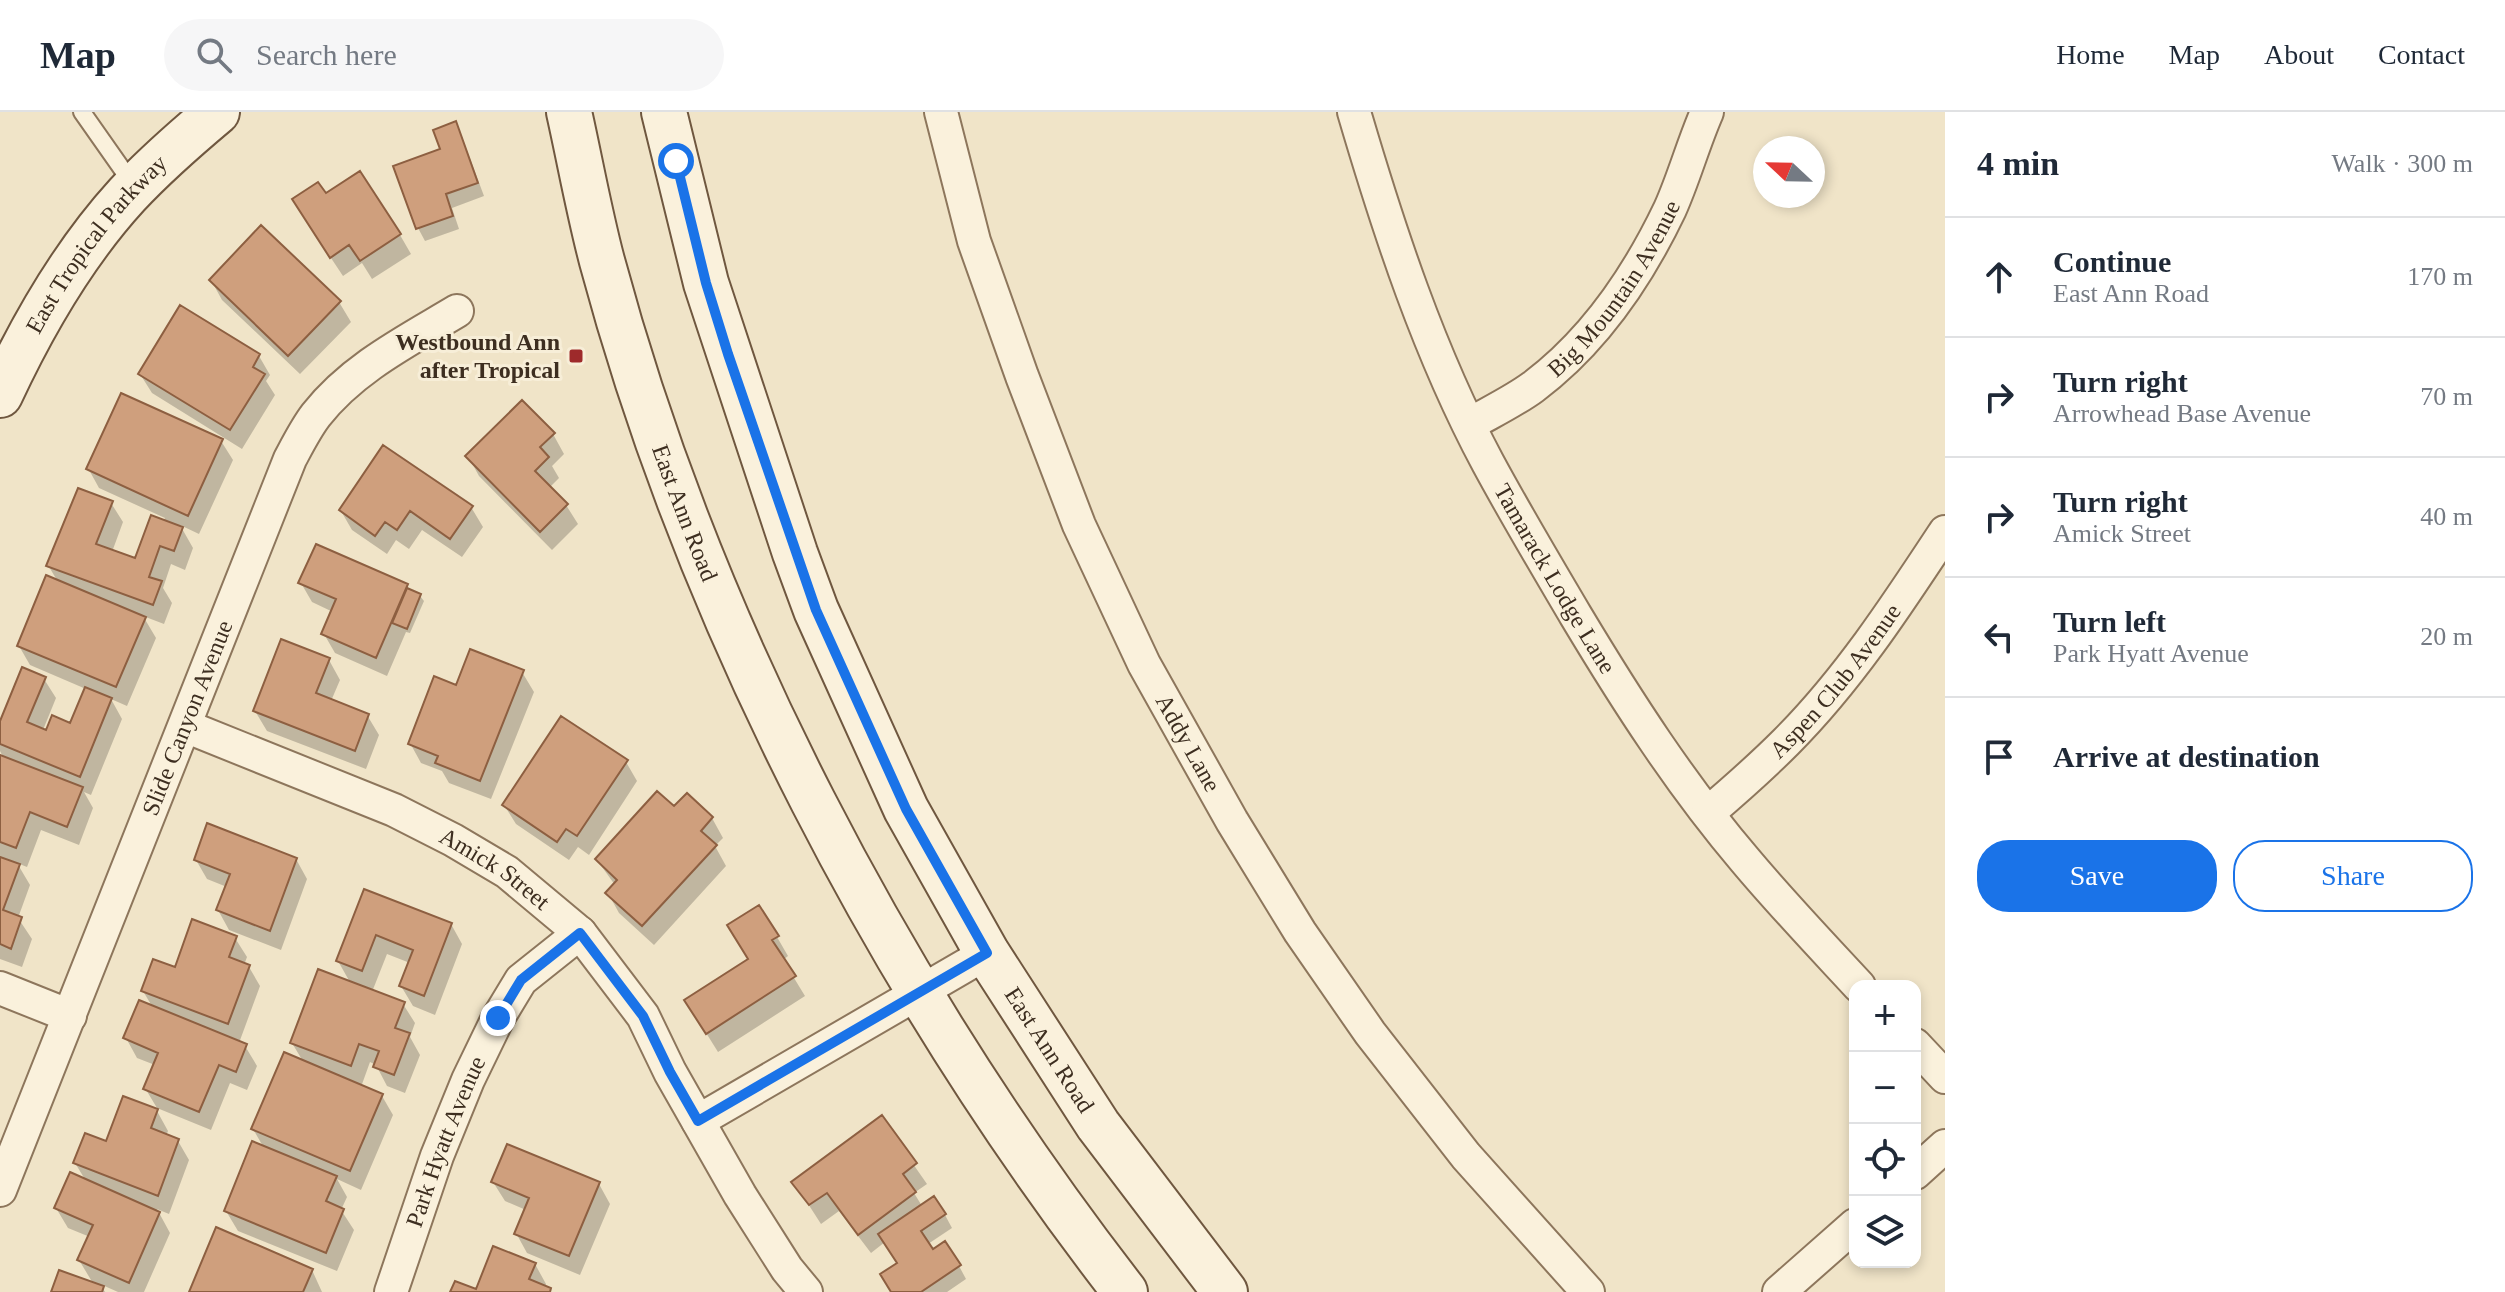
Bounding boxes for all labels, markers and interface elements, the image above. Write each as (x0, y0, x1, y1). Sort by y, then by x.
search box (164, 19, 724, 91)
icon: search (192, 33, 236, 77)
text: Map (40, 34, 116, 76)
text: Search here (256, 38, 397, 71)
text: Home (2056, 39, 2125, 70)
text: Map (2169, 39, 2220, 70)
text: About (2264, 39, 2334, 70)
text: Contact (2378, 39, 2465, 70)
north arrow (1753, 136, 1825, 208)
route start (658, 143, 694, 179)
text: 4 min (1977, 145, 2059, 182)
text: Walk · 300 m (2331, 149, 2473, 178)
street label: East Tropical Parkway (21, 150, 172, 338)
street label: Big Mountain Avenue (1542, 196, 1685, 382)
text: Continue (2053, 245, 2171, 278)
icon: ahead (1977, 255, 2021, 299)
text: 170 m (2407, 262, 2473, 291)
text: East Ann Road (2053, 279, 2209, 308)
place label: Westbound Ann after Tropical (395, 329, 560, 383)
marker: Westbound Ann after Tropical (567, 347, 585, 365)
text: Turn right (2053, 365, 2188, 398)
icon: right (1977, 375, 2021, 419)
text: 70 m (2420, 382, 2473, 411)
text: Arrowhead Base Avenue (2053, 399, 2311, 428)
street label: East Ann Road (647, 441, 723, 585)
street label: Tamarack Lodge Lane (1489, 479, 1621, 678)
text: Turn right (2053, 485, 2188, 518)
icon: right (1977, 495, 2021, 539)
text: 40 m (2420, 502, 2473, 531)
text: Amick Street (2053, 519, 2191, 548)
street label: Aspen Club Avenue (1765, 599, 1906, 763)
text: Turn left (2053, 605, 2166, 638)
icon: left (1977, 615, 2021, 659)
street label: Slide Canyon Avenue (137, 617, 238, 819)
text: 20 m (2420, 622, 2473, 651)
text: Park Hyatt Avenue (2053, 639, 2249, 668)
street label: Addy Lane (1151, 690, 1226, 796)
icon: arrive (1977, 735, 2021, 779)
text: Arrive at destination (2053, 740, 2320, 773)
street label: Amick Street (435, 822, 555, 915)
button: Save (1977, 840, 2217, 912)
button: Share (2233, 840, 2473, 912)
map controls (1849, 980, 1921, 1268)
button: + (1849, 980, 1921, 1052)
street label: East Ann Road (1000, 982, 1099, 1117)
route end (480, 1000, 516, 1036)
street label: Park Hyatt Avenue (401, 1052, 491, 1230)
button: − (1849, 1052, 1921, 1124)
button: locate (1849, 1124, 1921, 1196)
button: layers (1849, 1196, 1921, 1268)

